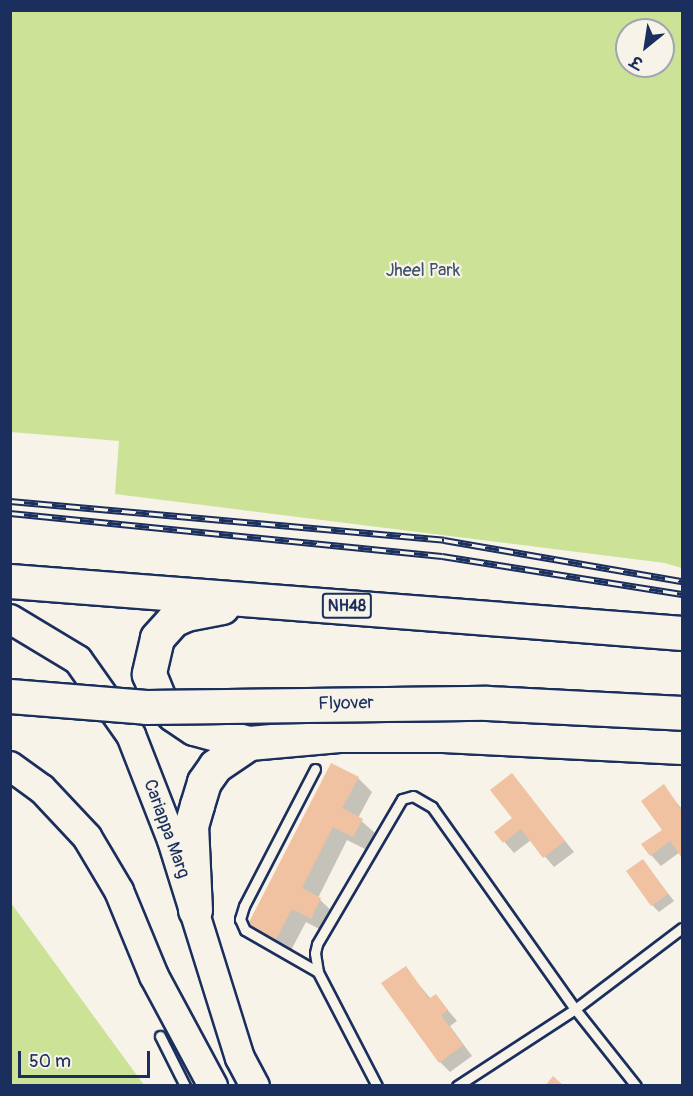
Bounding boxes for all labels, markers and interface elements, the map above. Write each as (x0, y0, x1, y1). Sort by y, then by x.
north arrow (615, 18, 675, 78)
text: उ (627, 51, 647, 73)
park label: Jheel Park (386, 260, 460, 282)
road number: NH48 (322, 593, 372, 619)
street label: Flyover (318, 693, 374, 715)
street label: Cariappa Marg (138, 777, 194, 881)
scale bar (21, 1039, 153, 1077)
text: 50 m (29, 1050, 71, 1073)

